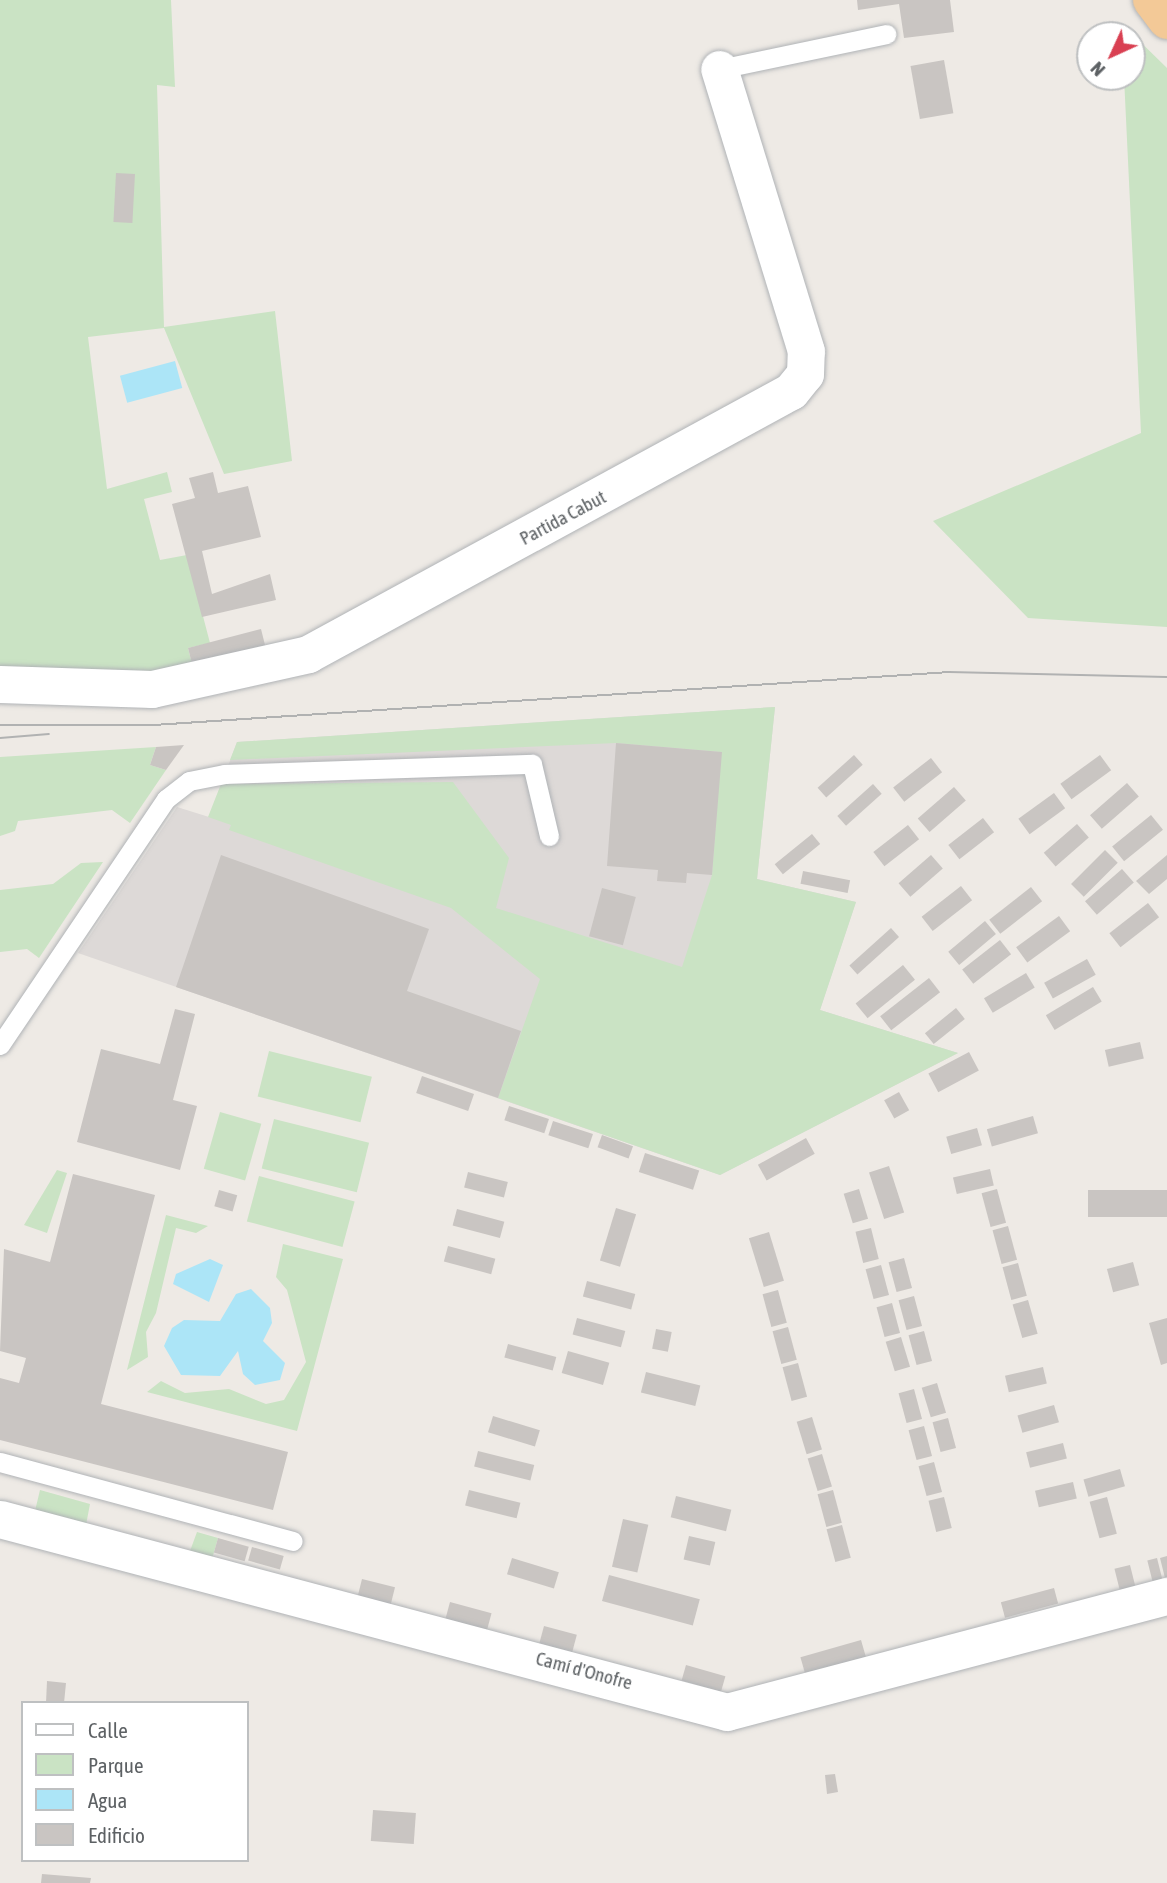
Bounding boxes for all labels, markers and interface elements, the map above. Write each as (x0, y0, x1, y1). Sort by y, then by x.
north arrow (1076, 21, 1146, 91)
text: N (1086, 58, 1109, 81)
street label: Partida Cabut (516, 486, 610, 550)
street label: Camí d'Onofre (533, 1647, 635, 1695)
legend (21, 1701, 248, 1862)
text: Calle (88, 1718, 128, 1742)
text: Parque (88, 1753, 143, 1777)
text: Agua (88, 1788, 127, 1812)
text: Edificio (88, 1823, 145, 1847)

